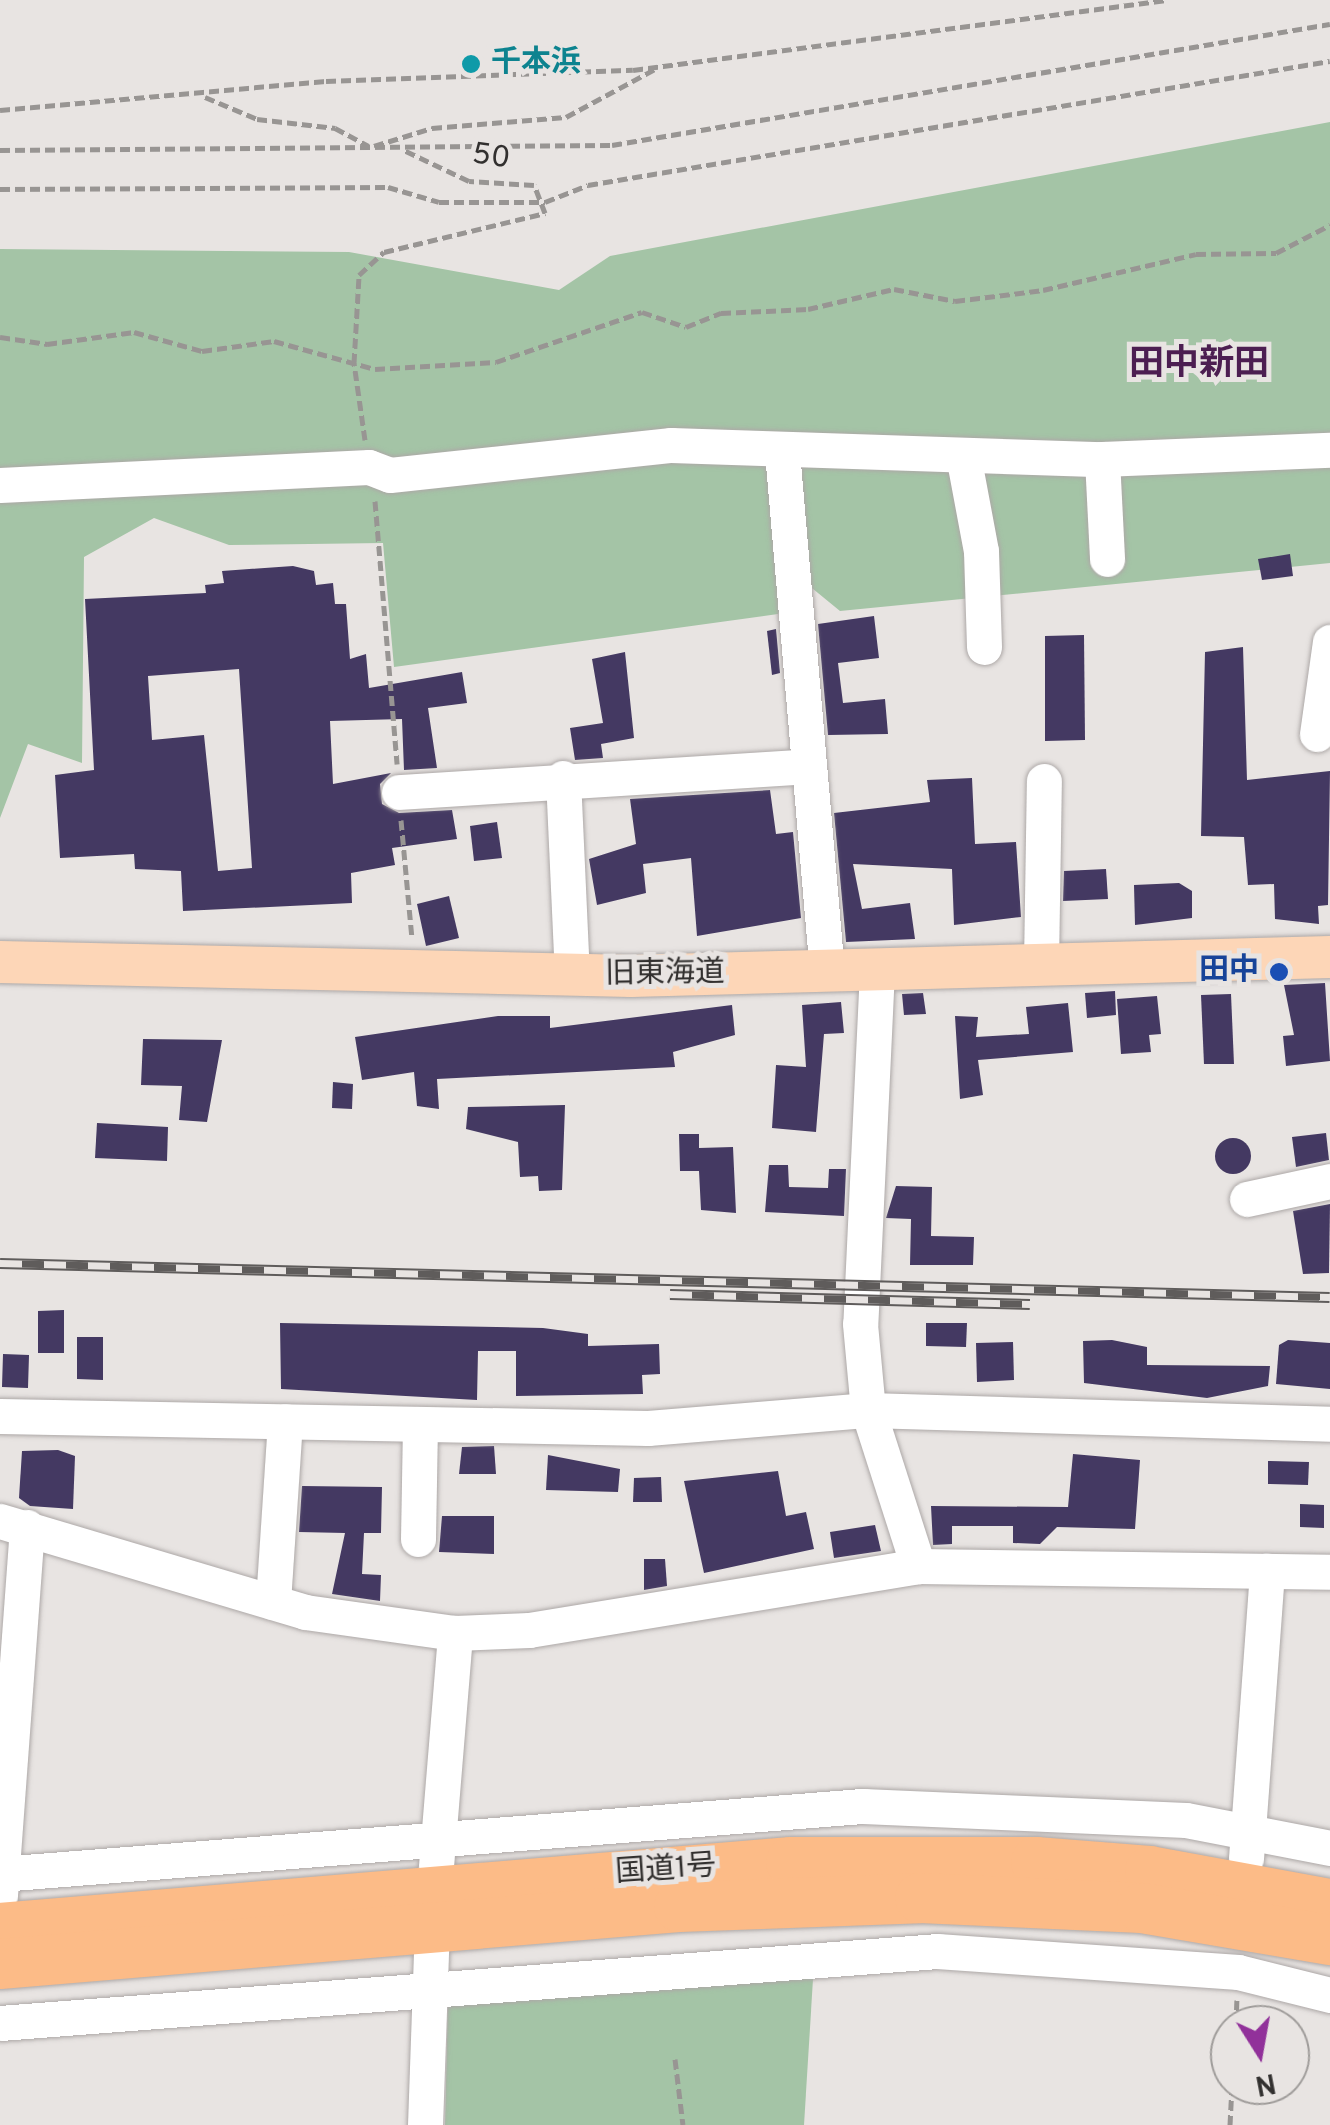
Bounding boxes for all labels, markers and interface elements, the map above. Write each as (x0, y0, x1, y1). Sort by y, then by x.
place label: 千本浜 (491, 46, 581, 82)
marker: 千本浜 (460, 53, 482, 75)
street label: 50 (470, 138, 512, 178)
district label: 田中新田 (1129, 344, 1269, 386)
place label: 田中 (1199, 954, 1259, 990)
street label: 旧東海道 (605, 956, 725, 994)
marker: 田中 (1268, 961, 1290, 983)
street label: 国道1号 (614, 1850, 718, 1892)
north arrow (1210, 2005, 1310, 2105)
text: N (1252, 2063, 1279, 2102)

